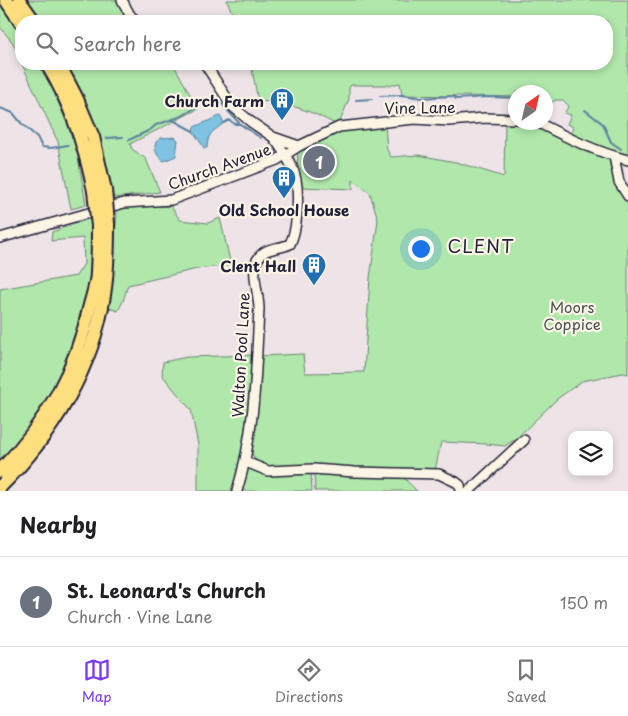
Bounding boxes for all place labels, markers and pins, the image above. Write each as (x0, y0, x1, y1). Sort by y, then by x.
building icon: Church Farm (269, 87, 295, 121)
place label: Church Farm (165, 89, 264, 112)
pin: 1 (303, 143, 335, 181)
building icon: Old School House (271, 165, 297, 199)
place label: Old School House (219, 198, 349, 221)
building icon: Clent Hall (301, 252, 327, 286)
place label: Clent Hall (220, 254, 296, 277)

